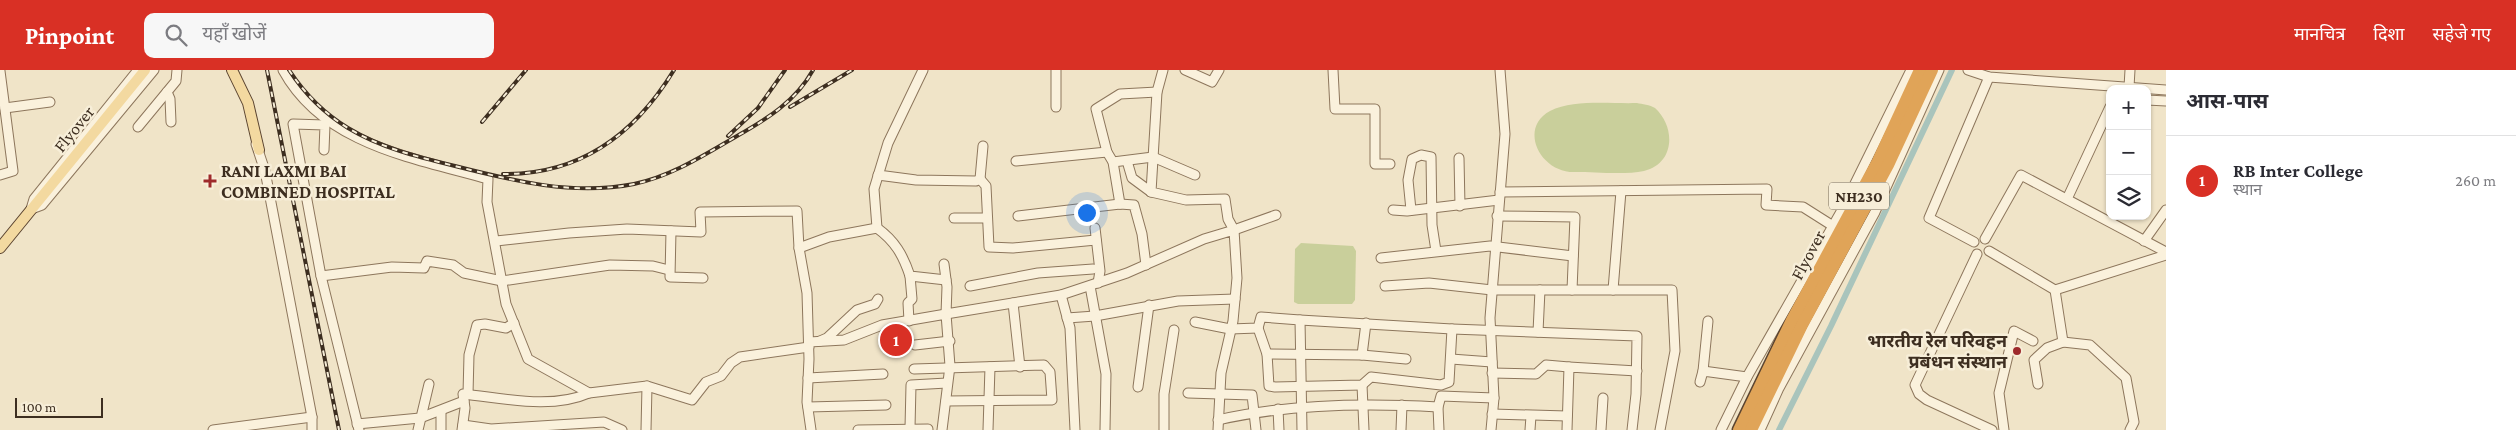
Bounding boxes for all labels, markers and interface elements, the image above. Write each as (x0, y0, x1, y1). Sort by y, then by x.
search box (144, 13, 494, 58)
icon: search (162, 21, 190, 49)
text: Pinpoint (25, 22, 114, 49)
text: यहाँ खोजें (202, 23, 266, 44)
text: मानचित्र (2294, 24, 2345, 44)
text: दिशा (2373, 24, 2404, 44)
text: सहेजे गए (2432, 24, 2491, 44)
map controls (2106, 85, 2151, 220)
button: + (2106, 85, 2151, 130)
text: आस-पास (2186, 89, 2268, 113)
street label: Flyover (50, 102, 99, 156)
button: − (2106, 130, 2151, 175)
text: RB Inter College (2233, 160, 2363, 181)
place label: RANI LAXMI BAI COMBINED HOSPITAL (221, 161, 395, 202)
text: 1 (2199, 172, 2205, 189)
text: 260 m (2455, 172, 2496, 189)
marker: RANI LAXMI BAI COMBINED HOSPITAL (203, 174, 217, 188)
button: layers (2106, 175, 2151, 220)
text: स्थान (2233, 181, 2262, 198)
road number: NH230 (1829, 182, 1889, 210)
your location (1074, 200, 1100, 226)
street label: Flyover (1787, 226, 1830, 283)
pin: 1 (880, 321, 912, 359)
place label: भारतीय रेल परिवहन प्रबंधन संस्थान (1867, 331, 2008, 372)
marker: भारतीय रेल परिवहन प्रबंधन संस्थान (2011, 345, 2023, 357)
scale bar (15, 395, 102, 418)
text: 100 m (22, 399, 56, 415)

